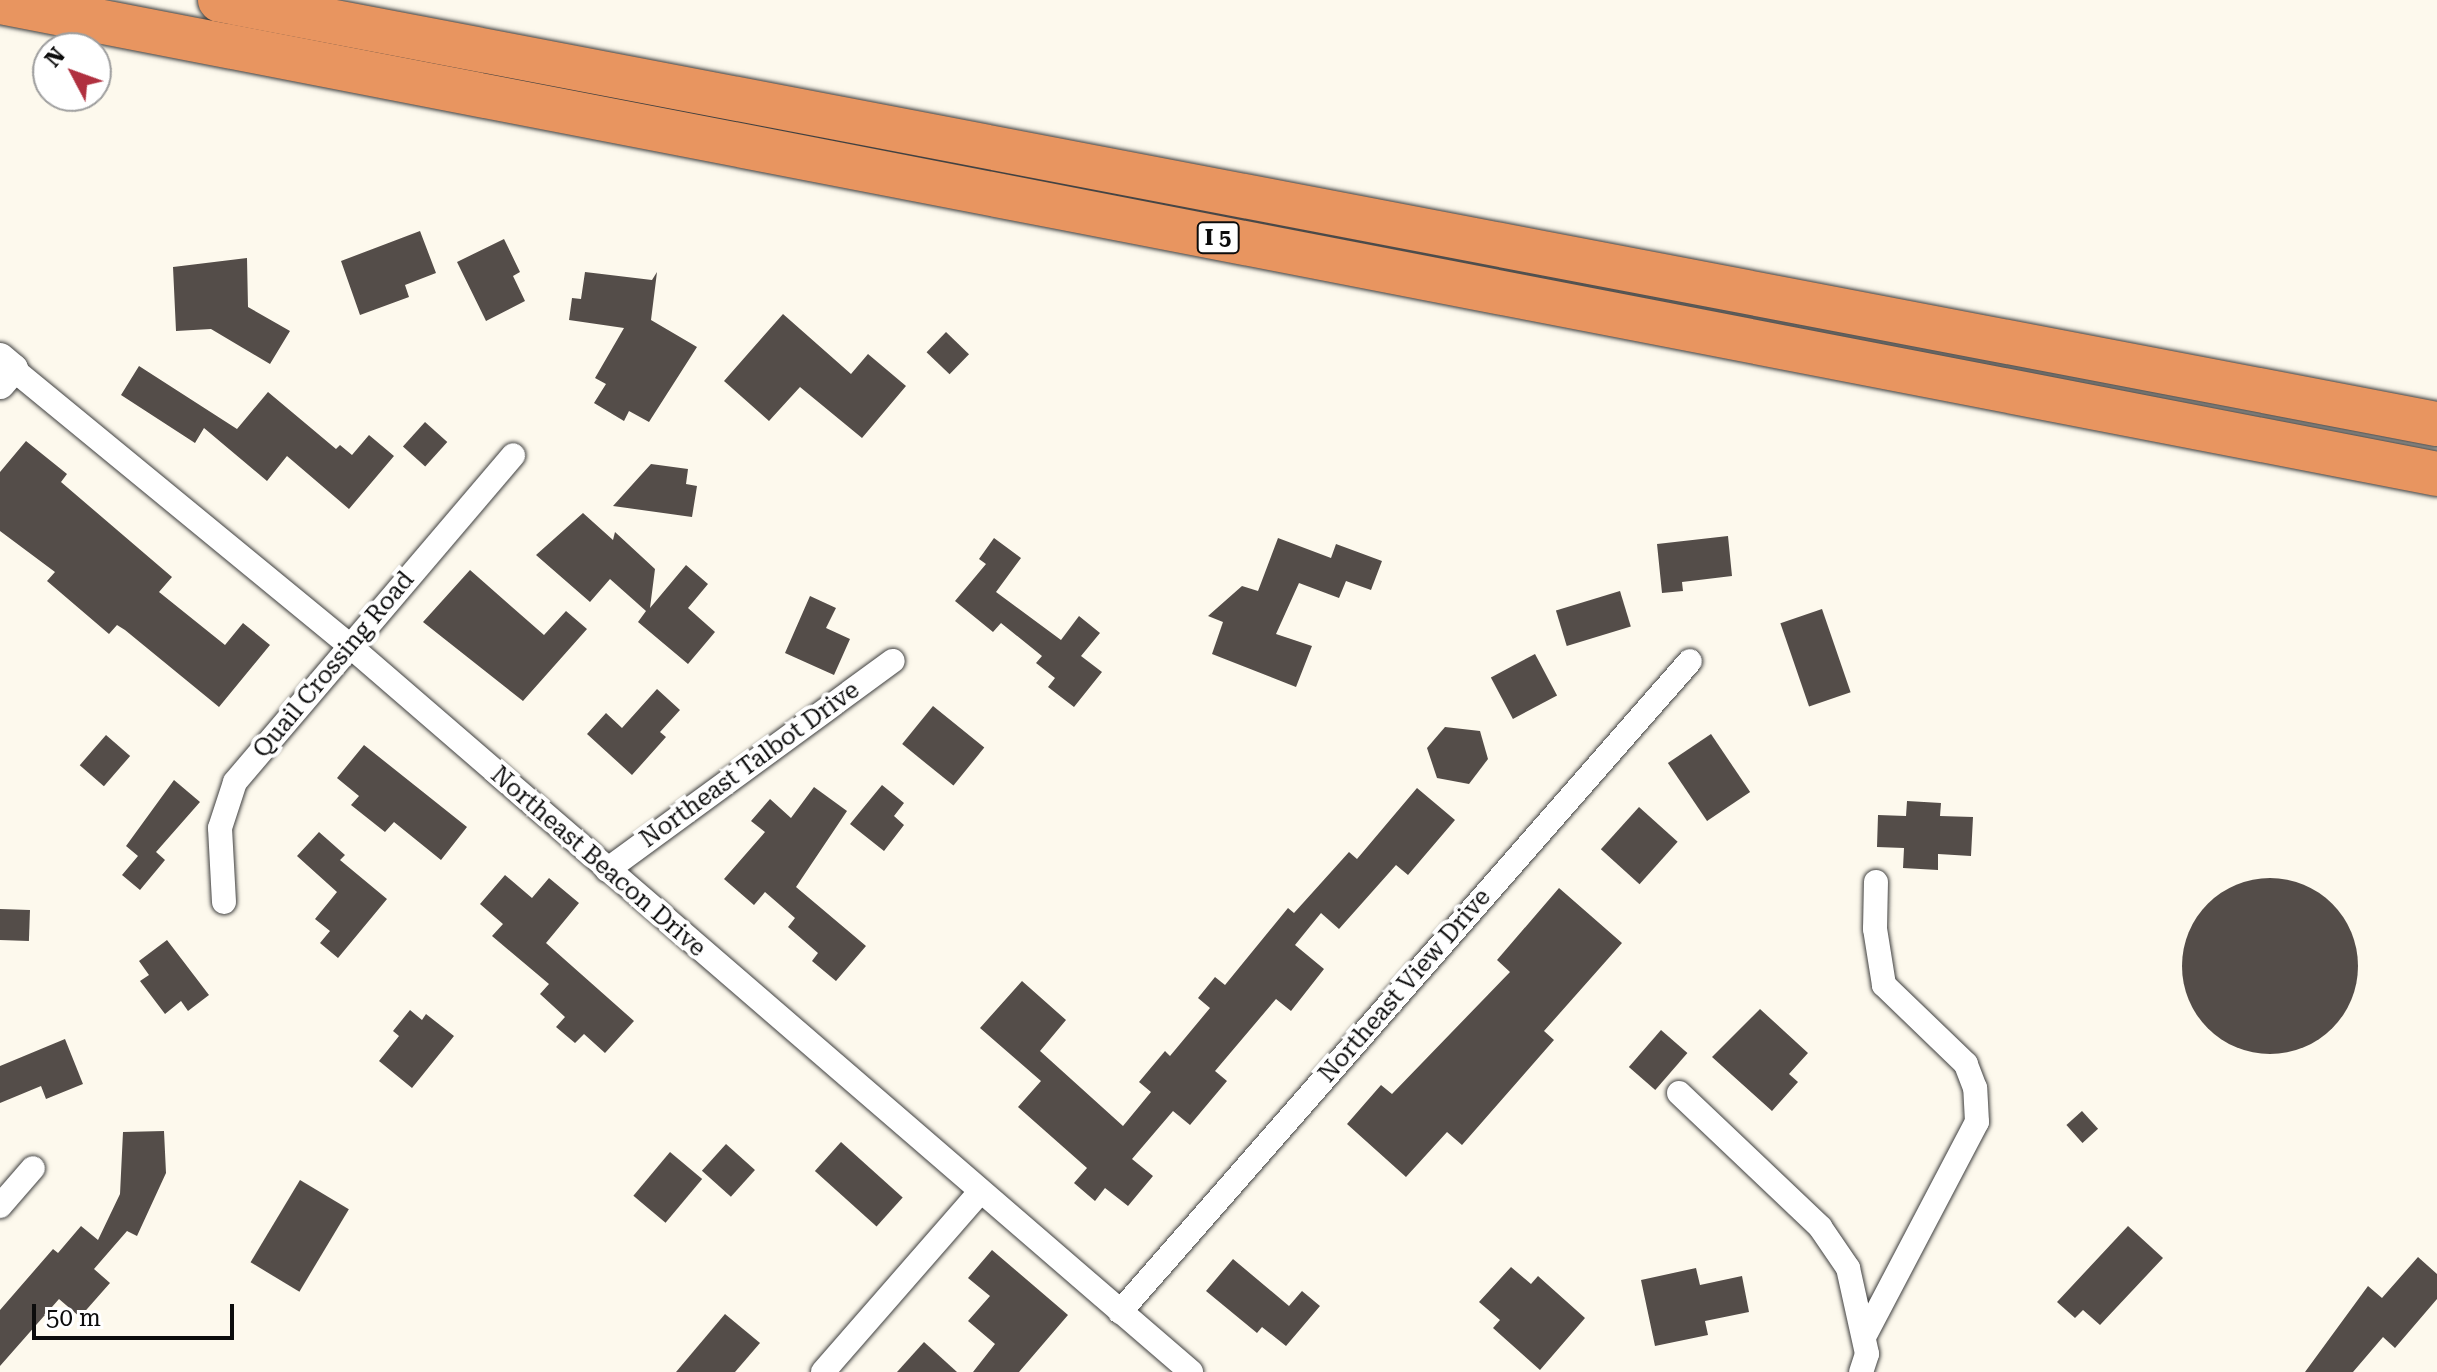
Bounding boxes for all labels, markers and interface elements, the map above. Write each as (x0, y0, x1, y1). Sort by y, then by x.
north arrow (32, 32, 112, 112)
text: N (40, 43, 70, 72)
road number: I 5 (1196, 220, 1240, 256)
street label: Quail Crossing Road (248, 566, 420, 764)
street label: Northeast Talbot Drive (635, 676, 865, 854)
street label: Northeast Beacon Drive (485, 761, 711, 963)
street label: Northeast View Drive (1313, 883, 1497, 1089)
scale bar (36, 1288, 238, 1338)
text: 50 m (46, 1304, 101, 1332)

